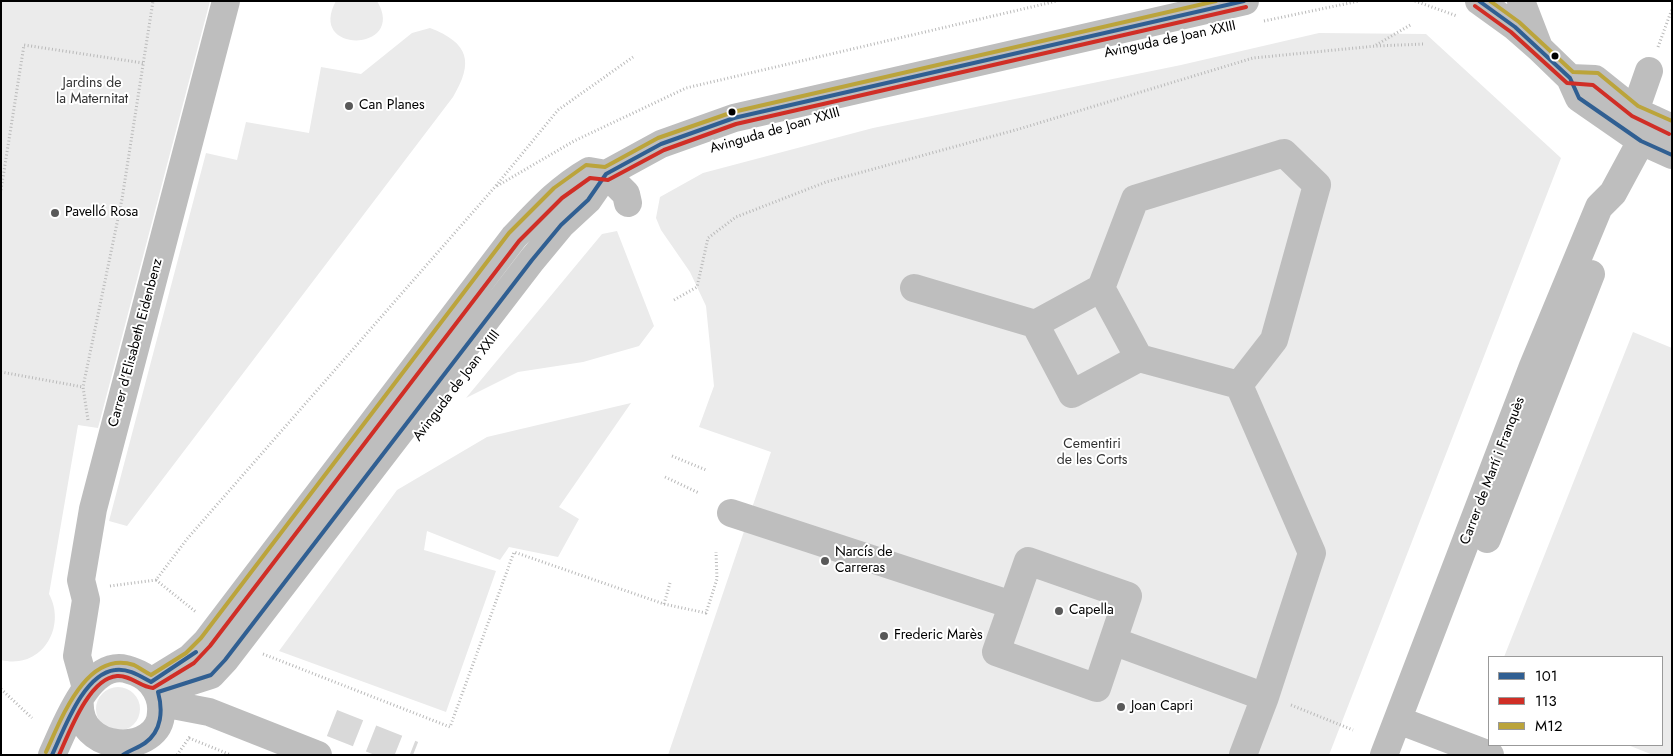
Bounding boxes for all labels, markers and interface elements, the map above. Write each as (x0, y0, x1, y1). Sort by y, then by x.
street label: Avinguda de Joan XXIII (1103, 18, 1237, 62)
unlabelled marker (1550, 51, 1560, 61)
park label: Jardins de la Maternitat (56, 76, 128, 108)
place label: Can Planes (359, 98, 425, 114)
marker: Can Planes (343, 100, 355, 112)
street label: Avinguda de Joan XXIII (708, 104, 842, 158)
unlabelled marker (727, 107, 737, 117)
place label: Pavelló Rosa (65, 205, 138, 221)
marker: Pavelló Rosa (49, 207, 61, 219)
street label: Carrer d'Elisabeth Eidenbenz (105, 257, 167, 429)
street label: Avinguda de Joan XXIII (410, 327, 504, 445)
street label: Carrer de Martí i Franquès (1457, 395, 1529, 547)
park label: Cementiri de les Corts (1057, 437, 1127, 470)
place label: Narcís de Carreras (835, 545, 893, 578)
marker: Narcís de Carreras (819, 555, 831, 567)
place label: Capella (1069, 603, 1114, 619)
marker: Capella (1053, 605, 1065, 617)
place label: Frederic Marès (894, 628, 983, 644)
marker: Frederic Marès (878, 630, 890, 642)
legend (1488, 656, 1663, 746)
text: 101 (1535, 665, 1558, 687)
text: 113 (1535, 690, 1557, 712)
place label: Joan Capri (1131, 699, 1193, 715)
marker: Joan Capri (1115, 701, 1127, 713)
text: M12 (1535, 715, 1562, 737)

